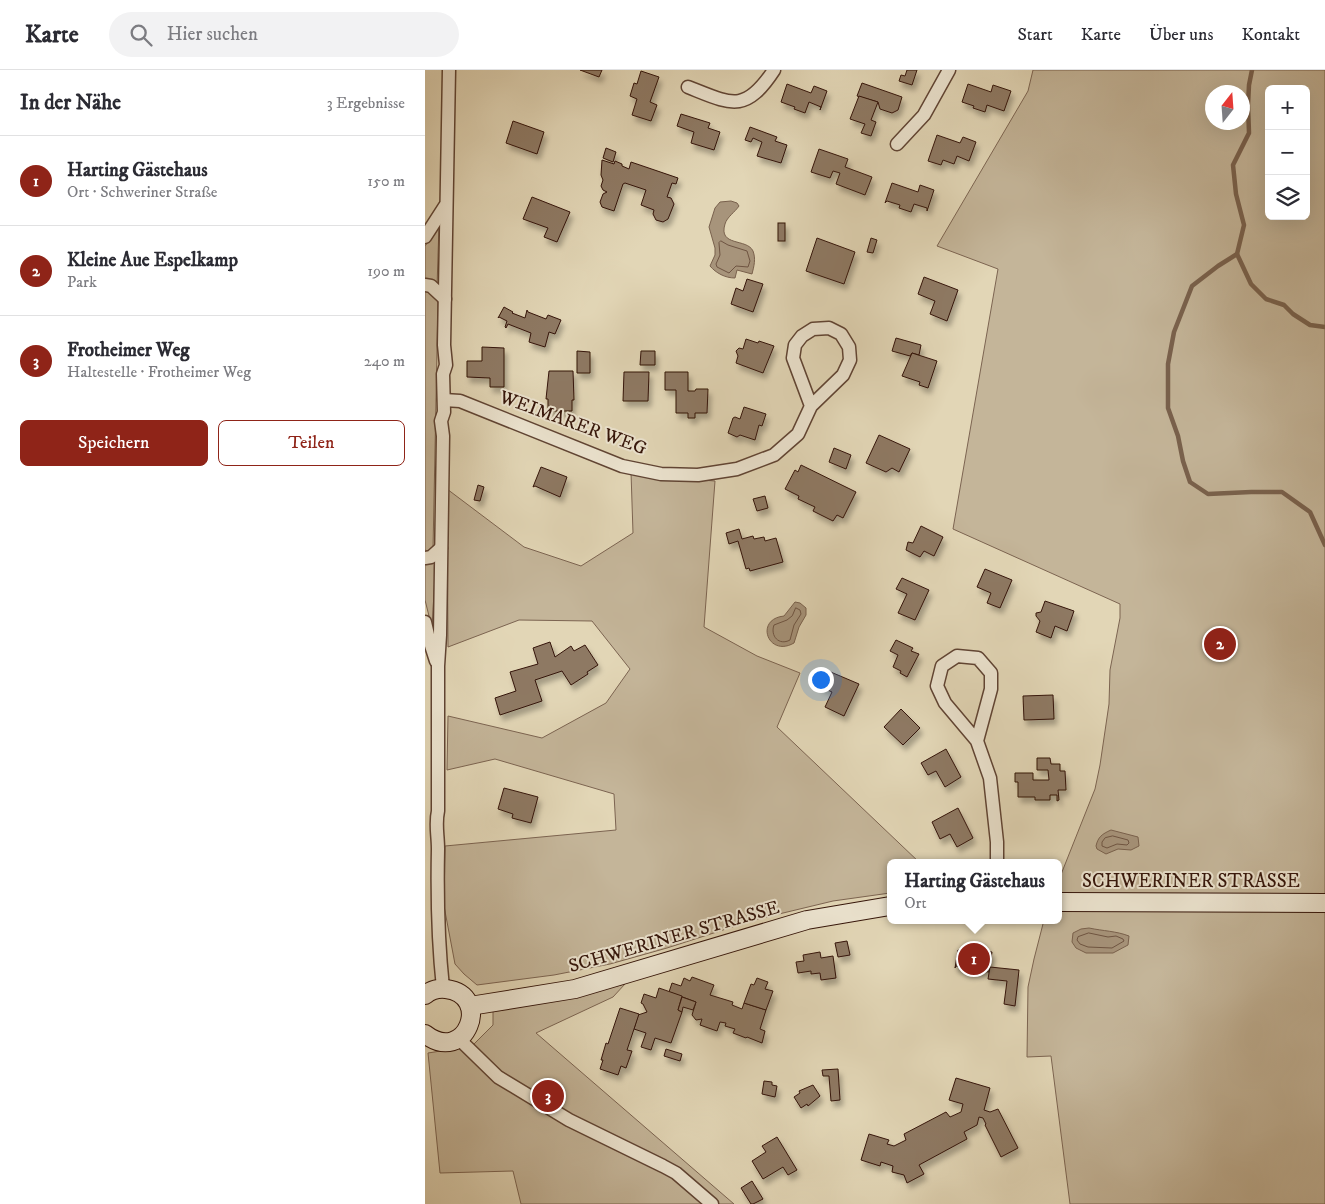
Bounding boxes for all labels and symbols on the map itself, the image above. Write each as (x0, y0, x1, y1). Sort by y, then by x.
north arrow (1205, 85, 1250, 130)
street label: WEIMARER WEG (495, 385, 650, 460)
pin: 2 (1204, 625, 1236, 663)
your location (808, 667, 834, 693)
street label: SCHWERINER STRASSE (1082, 870, 1300, 893)
street label: SCHWERINER STRASSE (566, 896, 782, 978)
pin: 1 (958, 940, 990, 978)
pin: 3 (532, 1077, 564, 1115)

